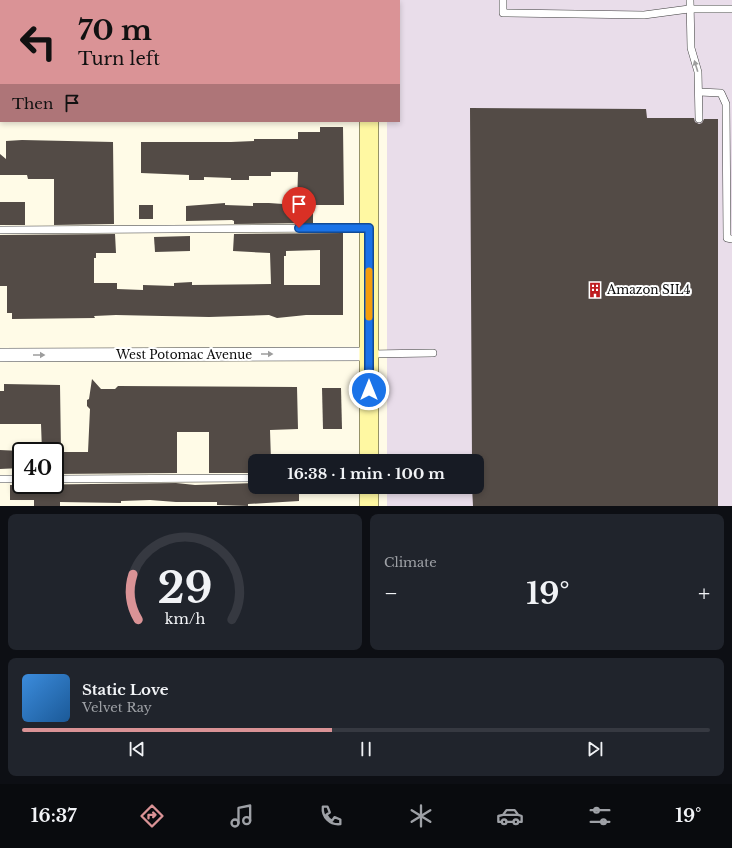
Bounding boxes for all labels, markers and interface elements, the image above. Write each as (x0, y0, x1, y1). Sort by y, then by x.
text: 70 m (78, 13, 152, 48)
icon: left (12, 16, 64, 68)
text: Turn left (78, 48, 160, 70)
one-way arrow (693, 60, 699, 72)
icon: arrive (61, 92, 83, 114)
text: Then (12, 94, 53, 113)
pin (282, 187, 316, 228)
icon: arrive (288, 193, 310, 215)
building icon: Amazon SIL4 (586, 281, 604, 299)
place label: Amazon SIL4 (606, 282, 691, 297)
street label: West Potomac Avenue (115, 347, 252, 362)
one-way arrow (261, 351, 274, 357)
one-way arrow (33, 352, 46, 358)
position arrow (348, 369, 390, 411)
speed limit sign: 40 (12, 442, 64, 494)
text: 16:38 · 1 min · 100 m (287, 464, 445, 483)
text: Climate (384, 554, 437, 571)
text: 29 (157, 563, 213, 614)
text: 19° (526, 575, 570, 612)
text: − (384, 580, 398, 607)
text: + (698, 580, 710, 607)
text: km/h (165, 610, 205, 628)
text: Static Love (82, 680, 168, 699)
text: Velvet Ray (82, 699, 152, 716)
icon: previous (126, 738, 148, 760)
icon: pause (355, 738, 377, 760)
icon: next (584, 738, 606, 760)
icon: directions (138, 802, 166, 830)
icon: music (228, 802, 256, 830)
icon: phone (317, 802, 345, 830)
icon: climate (407, 802, 435, 830)
icon: car (496, 802, 524, 830)
icon: filters (586, 802, 614, 830)
text: 16:37 (31, 805, 77, 827)
text: 19° (675, 805, 701, 827)

